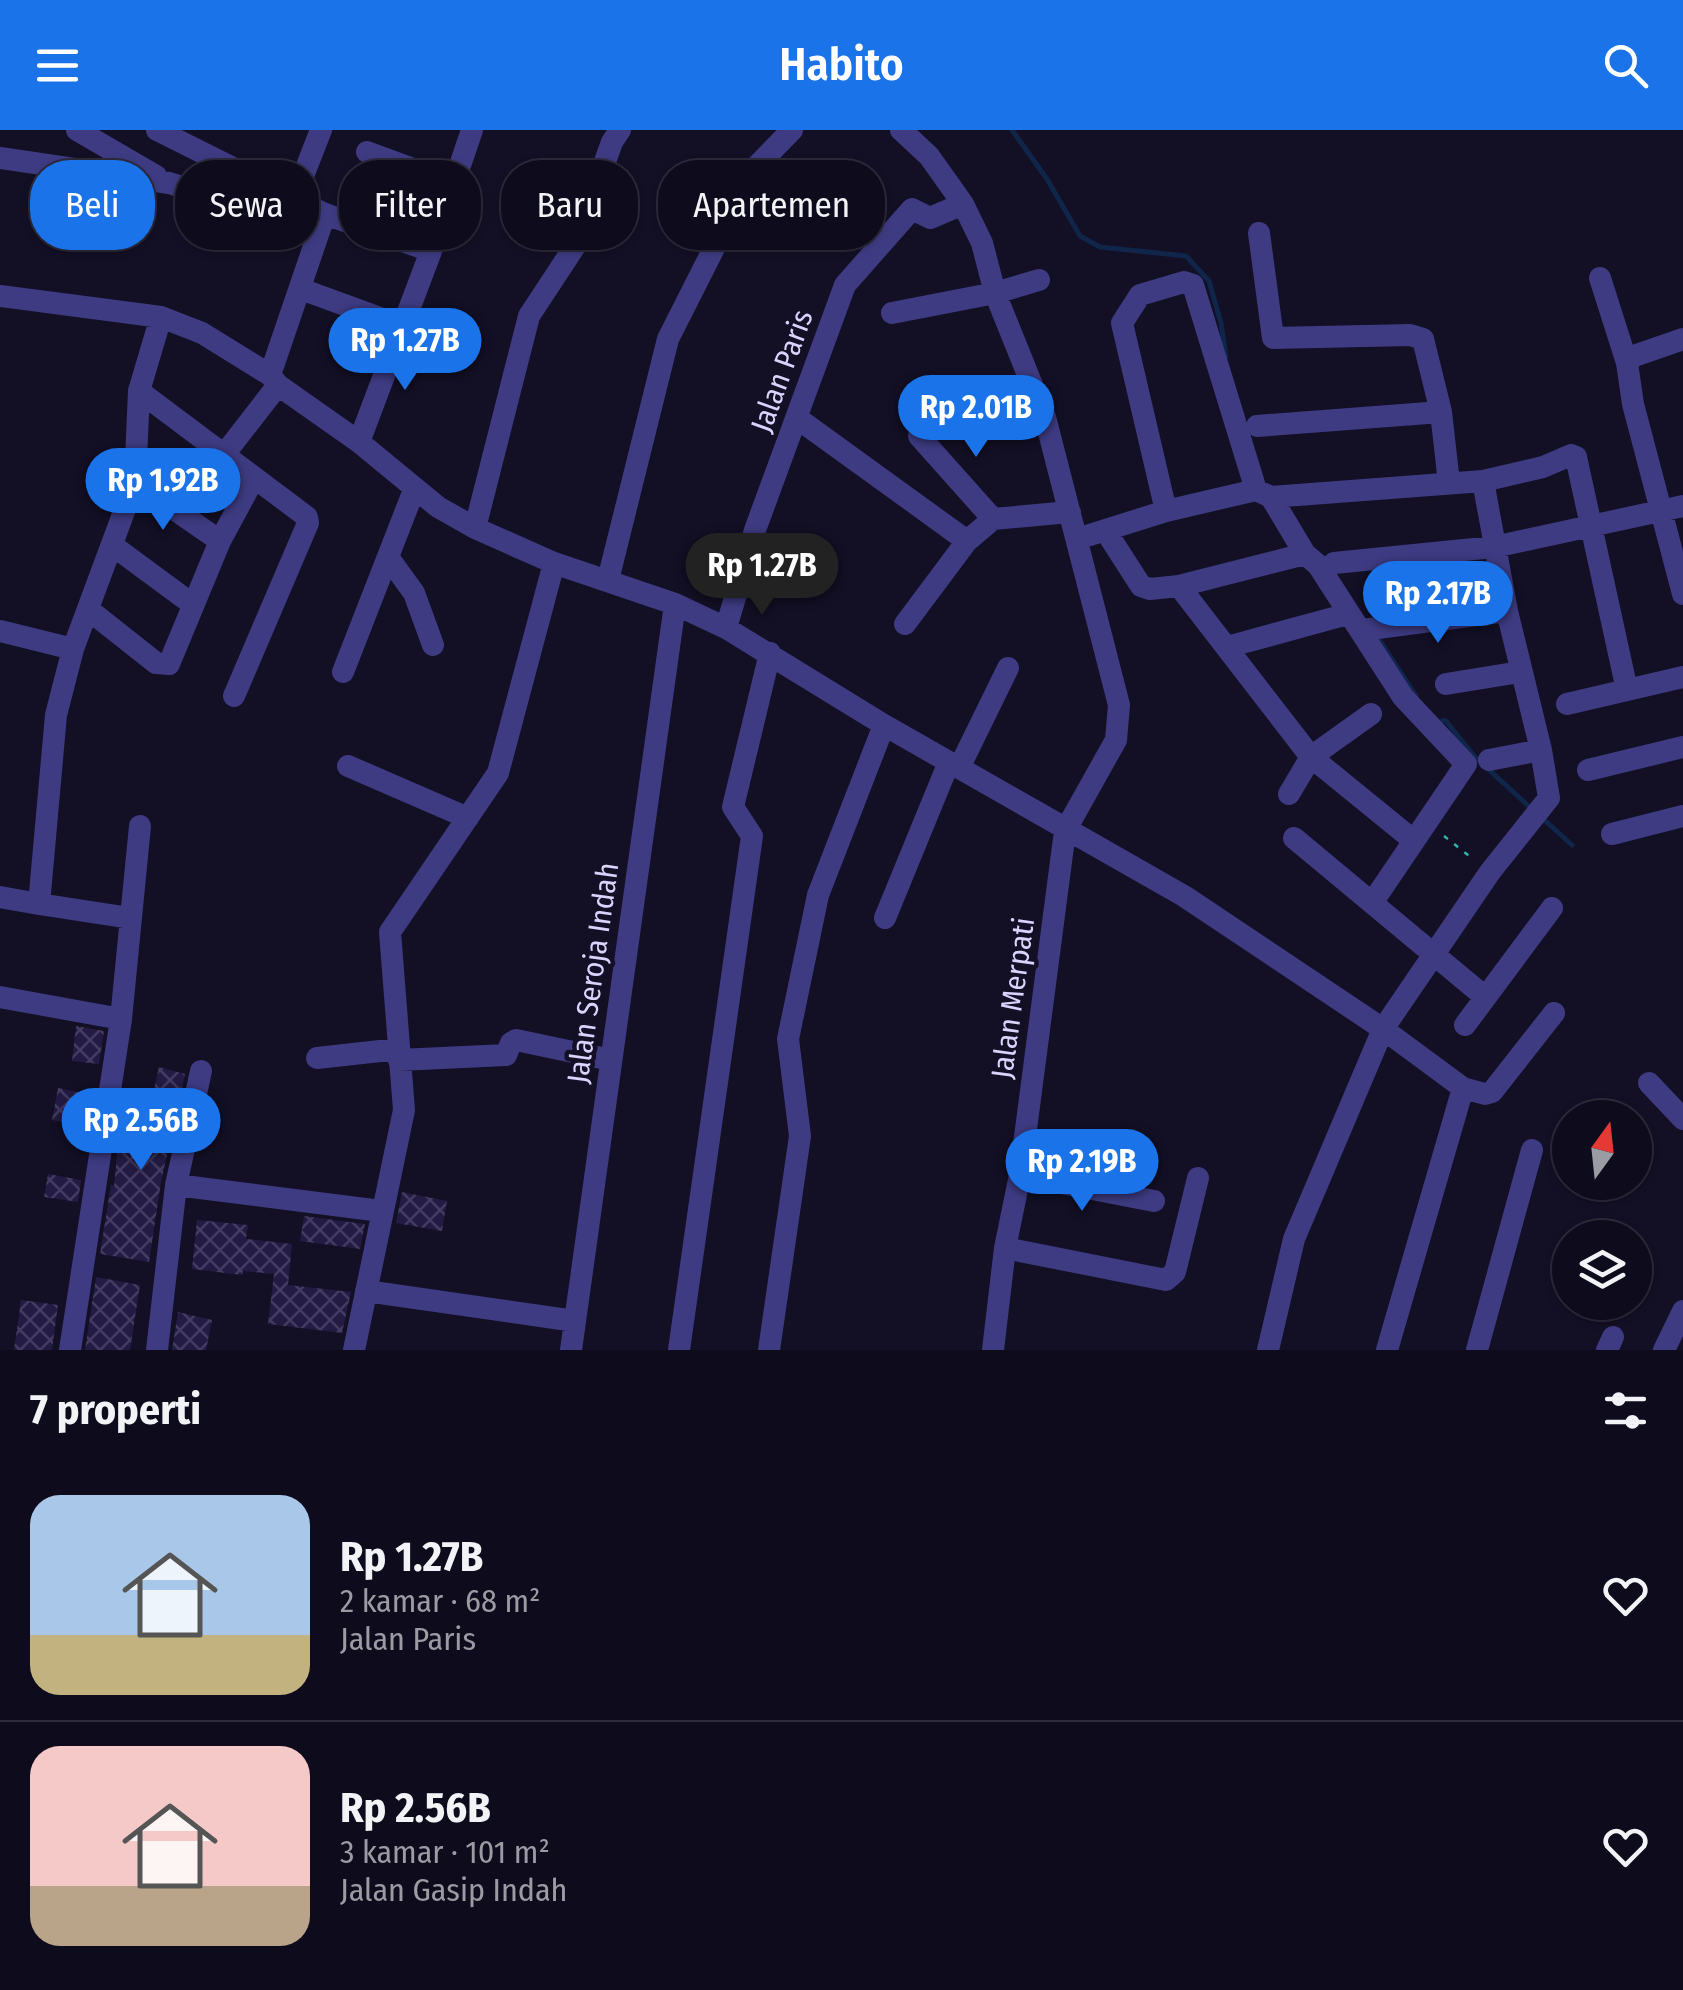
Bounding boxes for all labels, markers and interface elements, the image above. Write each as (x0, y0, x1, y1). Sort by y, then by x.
icon: menu (30, 38, 85, 93)
text: Habito (779, 38, 904, 92)
icon: search (1598, 38, 1653, 93)
chip: Beli (30, 160, 155, 250)
chip: Sewa (175, 160, 319, 250)
chip: Filter (339, 160, 481, 250)
chip: Baru (501, 160, 638, 250)
chip: Apartemen (658, 160, 885, 250)
street label: Jalan Paris (743, 305, 821, 437)
pin: Rp 1.27B (302, 308, 508, 393)
text: Rp 1.27B (350, 321, 460, 359)
pin: Rp 2.01B (873, 375, 1079, 460)
text: Rp 2.01B (920, 388, 1032, 426)
pin: Rp 1.92B (60, 448, 266, 533)
text: Rp 1.92B (108, 461, 218, 499)
pin: Rp 1.27B (659, 533, 865, 618)
text: Rp 1.27B (707, 546, 817, 584)
pin: Rp 2.17B (1335, 561, 1541, 646)
text: Rp 2.17B (1385, 574, 1491, 612)
street label: Jalan Seroja Indah (560, 860, 626, 1086)
street label: Jalan Merpati (984, 915, 1042, 1081)
pin: Rp 2.56B (38, 1088, 244, 1173)
north arrow (1552, 1100, 1652, 1200)
map controls (1552, 1100, 1652, 1320)
text: Rp 2.56B (84, 1101, 198, 1139)
pin: Rp 2.19B (979, 1129, 1185, 1214)
text: Rp 2.19B (1028, 1142, 1136, 1180)
button: layers (1552, 1220, 1652, 1320)
icon: filters (1598, 1383, 1653, 1438)
text: 7 properti (30, 1385, 201, 1435)
text: Rp 1.27B (340, 1532, 483, 1582)
icon: home (110, 1535, 230, 1655)
icon: heart (1598, 1568, 1653, 1623)
text: 2 kamar · 68 m² (340, 1582, 540, 1620)
text: Jalan Paris (340, 1620, 476, 1658)
text: Rp 2.56B (340, 1783, 491, 1833)
icon: home (110, 1786, 230, 1906)
icon: heart (1598, 1819, 1653, 1874)
text: 3 kamar · 101 m² (340, 1833, 550, 1871)
text: Jalan Gasip Indah (340, 1871, 567, 1909)

